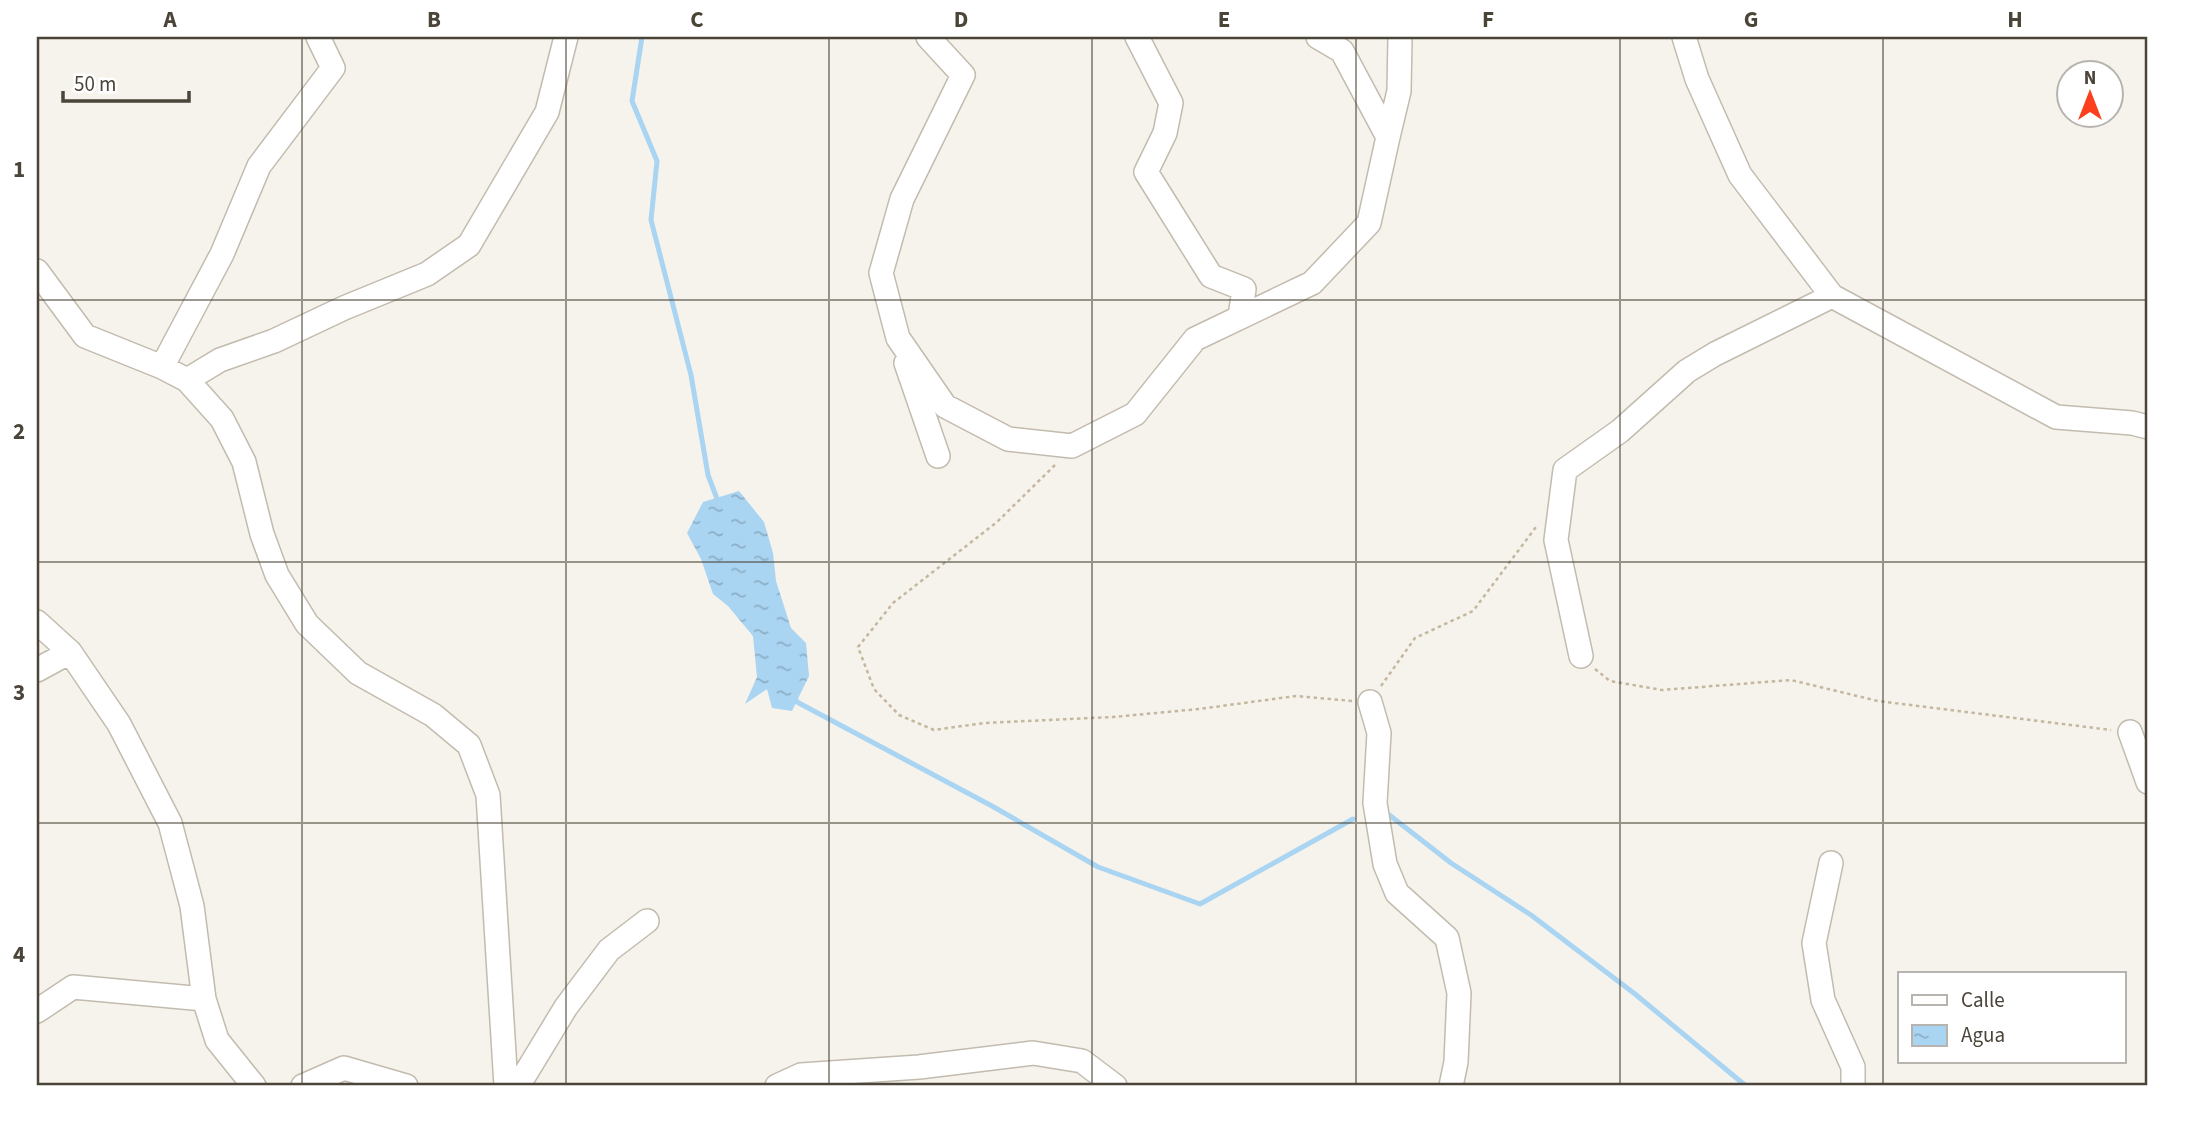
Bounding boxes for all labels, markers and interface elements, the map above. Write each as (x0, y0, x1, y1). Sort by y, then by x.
text: A (162, 3, 177, 36)
text: B (427, 3, 441, 36)
text: C (690, 3, 704, 36)
text: D (954, 3, 968, 36)
text: E (1218, 3, 1230, 36)
text: F (1482, 3, 1494, 36)
text: G (1744, 3, 1758, 36)
text: H (2007, 3, 2023, 36)
scale bar (63, 60, 189, 104)
north arrow (2056, 60, 2126, 130)
text: N (2084, 65, 2096, 92)
text: 50 m (74, 69, 116, 99)
text: 1 (13, 153, 25, 186)
text: 2 (13, 415, 25, 448)
text: 3 (13, 676, 25, 709)
text: 4 (13, 938, 25, 971)
legend (1898, 972, 2126, 1064)
text: Calle (1961, 985, 2005, 1015)
text: Agua (1961, 1020, 2005, 1050)

